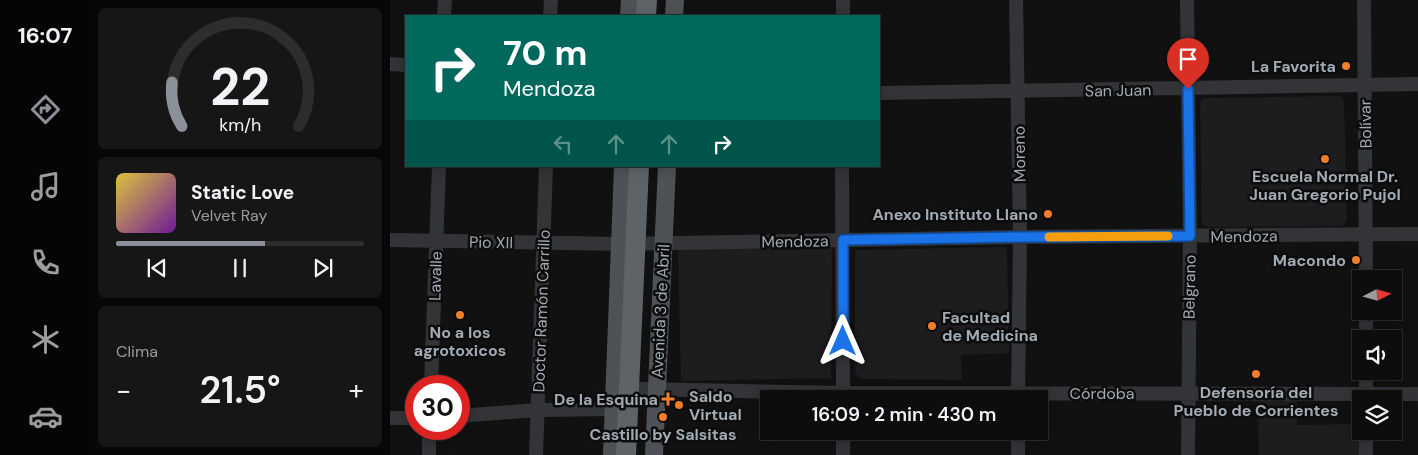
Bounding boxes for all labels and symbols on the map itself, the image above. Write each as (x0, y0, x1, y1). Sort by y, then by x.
pin (1167, 38, 1209, 89)
place label: La Favorita (1251, 56, 1336, 77)
marker: La Favorita (1340, 60, 1352, 72)
street label: San Juan (1085, 79, 1151, 102)
street label: Bolívar (1355, 99, 1376, 149)
street label: Moreno (1009, 126, 1030, 182)
marker: Escuela Normal Dr. Juan Gregorio Pujol (1319, 153, 1331, 165)
place label: Escuela Normal Dr. Juan Gregorio Pujol (1249, 166, 1401, 205)
place label: Anexo Instituto Llano (872, 204, 1038, 225)
marker: Anexo Instituto Llano (1042, 208, 1054, 220)
street label: Mendoza (1210, 225, 1278, 248)
street label: Doctor Ramón Carrillo (528, 229, 555, 393)
street label: Mendoza (761, 230, 829, 253)
street label: Pio XII (469, 232, 513, 253)
street label: Avenida 3 de Abril (647, 244, 674, 378)
place label: Macondo (1273, 250, 1346, 271)
street label: Lavalle (424, 251, 447, 301)
marker: Macondo (1350, 254, 1362, 266)
street label: Belgrano (1178, 255, 1201, 319)
north arrow (1352, 270, 1402, 320)
place label: Facultad de Medicina (942, 307, 1038, 346)
marker: No a los agrotoxicos (454, 309, 466, 321)
position arrow (816, 314, 868, 366)
marker: Facultad de Medicina (926, 320, 938, 332)
place label: No a los agrotoxicos (414, 322, 506, 361)
marker: Defensoría del Pueblo de Corrientes (1250, 368, 1262, 380)
speed limit sign: 30 (405, 375, 470, 440)
place label: Defensoría del Pueblo de Corrientes (1174, 382, 1338, 421)
street label: Córdoba (1070, 383, 1134, 404)
place label: Saldo Virtual (689, 386, 742, 425)
place label: De la Esquina (554, 389, 658, 410)
marker: De la Esquina (662, 393, 674, 405)
marker: Saldo Virtual (673, 399, 685, 411)
marker: Castillo by Salsitas (657, 411, 669, 423)
place label: Castillo by Salsitas (589, 424, 737, 445)

